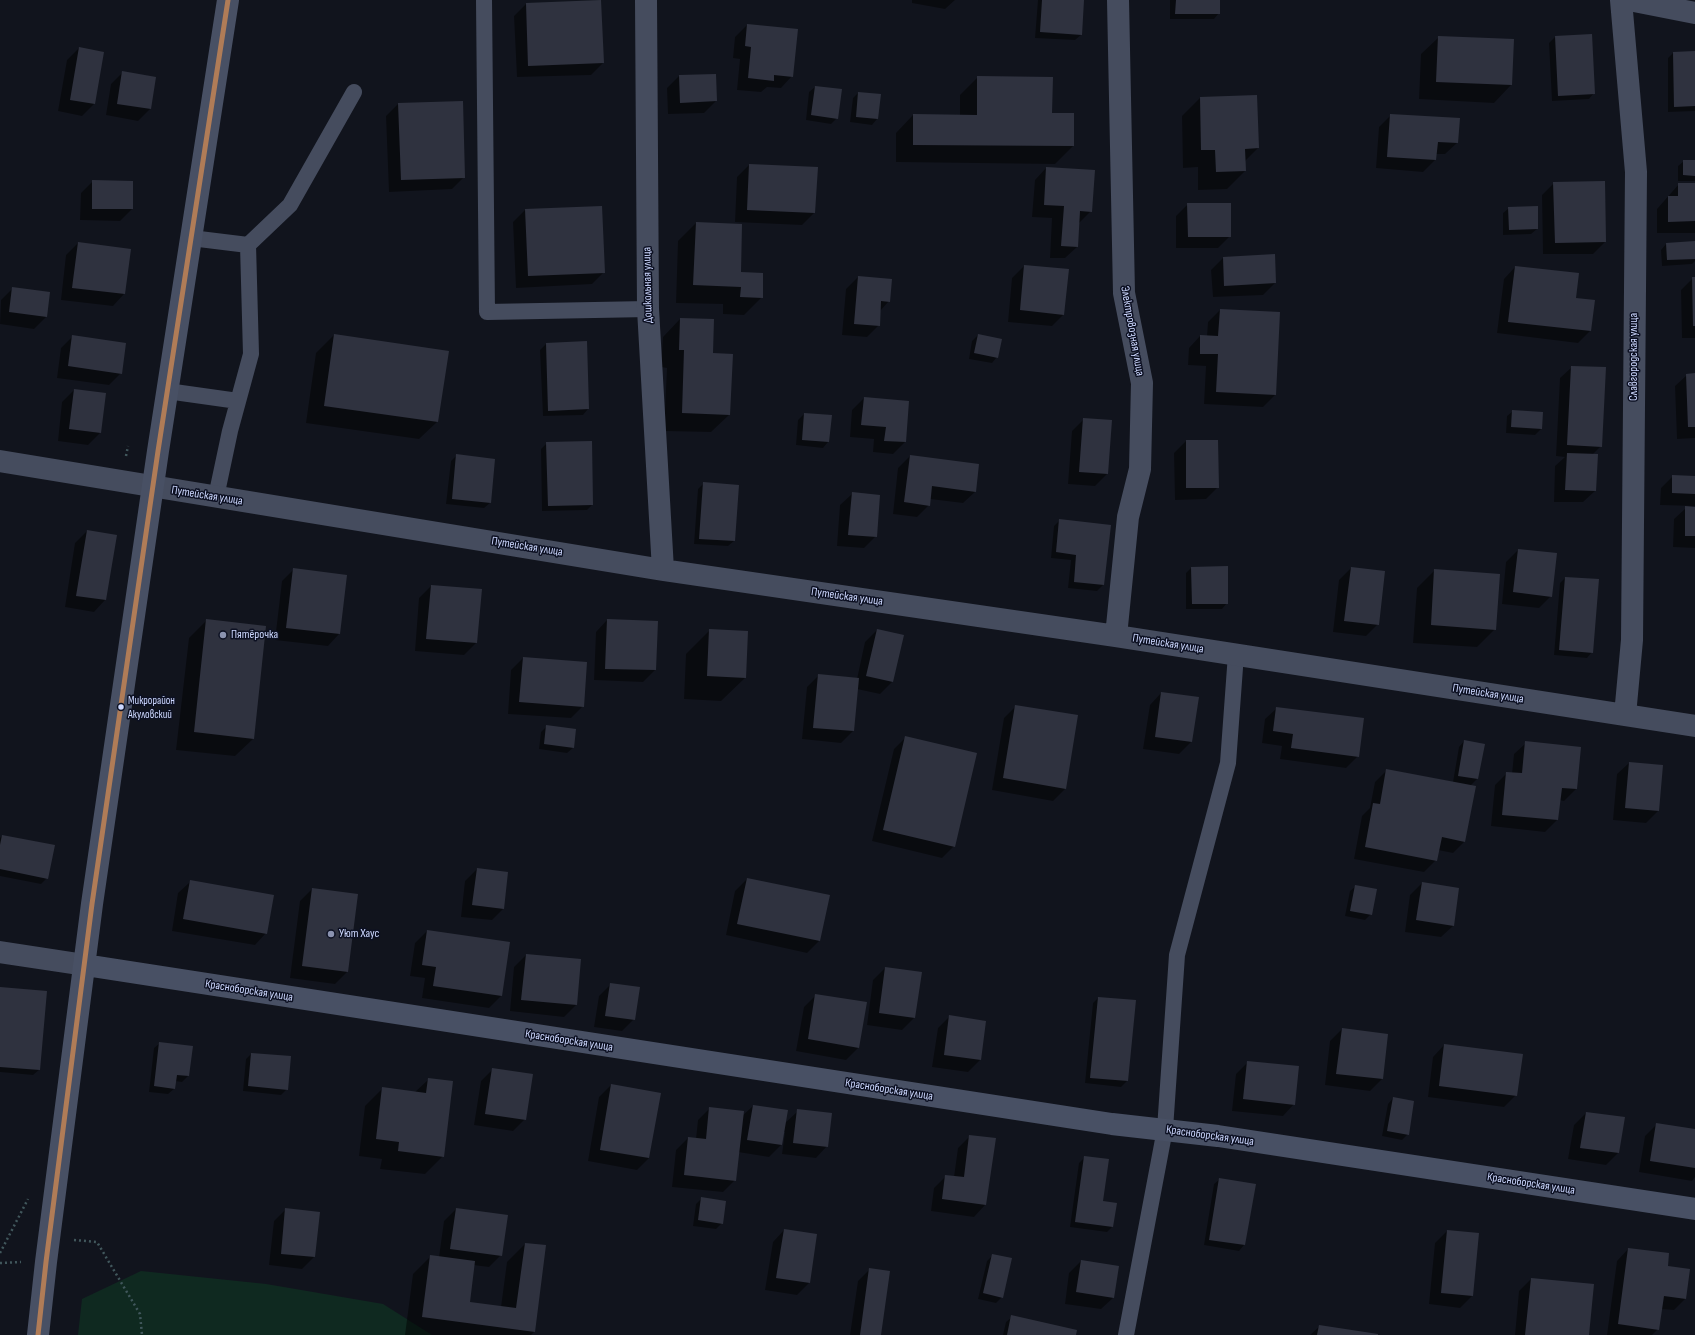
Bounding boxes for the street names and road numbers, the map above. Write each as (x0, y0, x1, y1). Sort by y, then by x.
street label: Дошкольная улица (640, 247, 656, 323)
street label: Электровозная улица (1117, 285, 1147, 377)
street label: Славгородская улица (1627, 313, 1641, 401)
street label: Путейская улица (170, 483, 244, 509)
street label: Путейская улица (490, 534, 564, 560)
street label: Путейская улица (810, 585, 884, 609)
street label: Путейская улица (1131, 631, 1205, 657)
street label: Путейская улица (1451, 681, 1525, 707)
street label: Красноборская улица (204, 977, 294, 1005)
street label: Красноборская улица (524, 1027, 614, 1055)
street label: Красноборская улица (844, 1076, 934, 1104)
street label: Красноборская улица (1165, 1123, 1255, 1149)
street label: Красноборская улица (1486, 1170, 1576, 1198)

